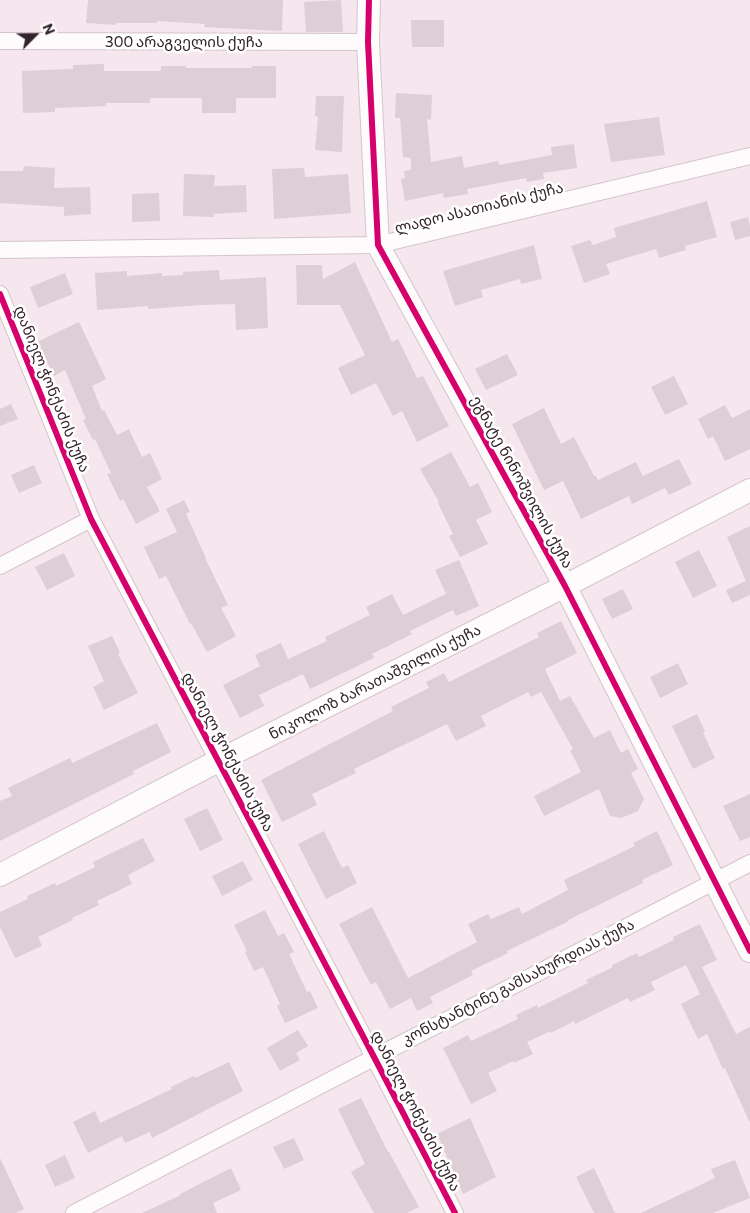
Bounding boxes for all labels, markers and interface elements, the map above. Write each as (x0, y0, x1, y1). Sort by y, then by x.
north arrow (10, 10, 60, 60)
text: N (39, 21, 59, 37)
street label: 300 არაგველის ქუჩა (105, 33, 263, 51)
street label: ლადო ასათიანის ქუჩა (393, 178, 565, 238)
street label: დანიელ ჭონქაძის ქუჩა (10, 303, 94, 475)
street label: ეგნატე ნინოშვილის ქუჩა (467, 392, 577, 572)
street label: ნიკოლოზ ბარათაშვილის ქუჩა (266, 621, 484, 743)
street label: დანიელ ჭონქაძის ქუჩა (178, 669, 278, 835)
street label: კონსტანტინე გამსახურდიას ქუჩა (399, 915, 637, 1049)
street label: დანიელ ჭონქაძის ქუჩა (368, 1028, 464, 1194)

